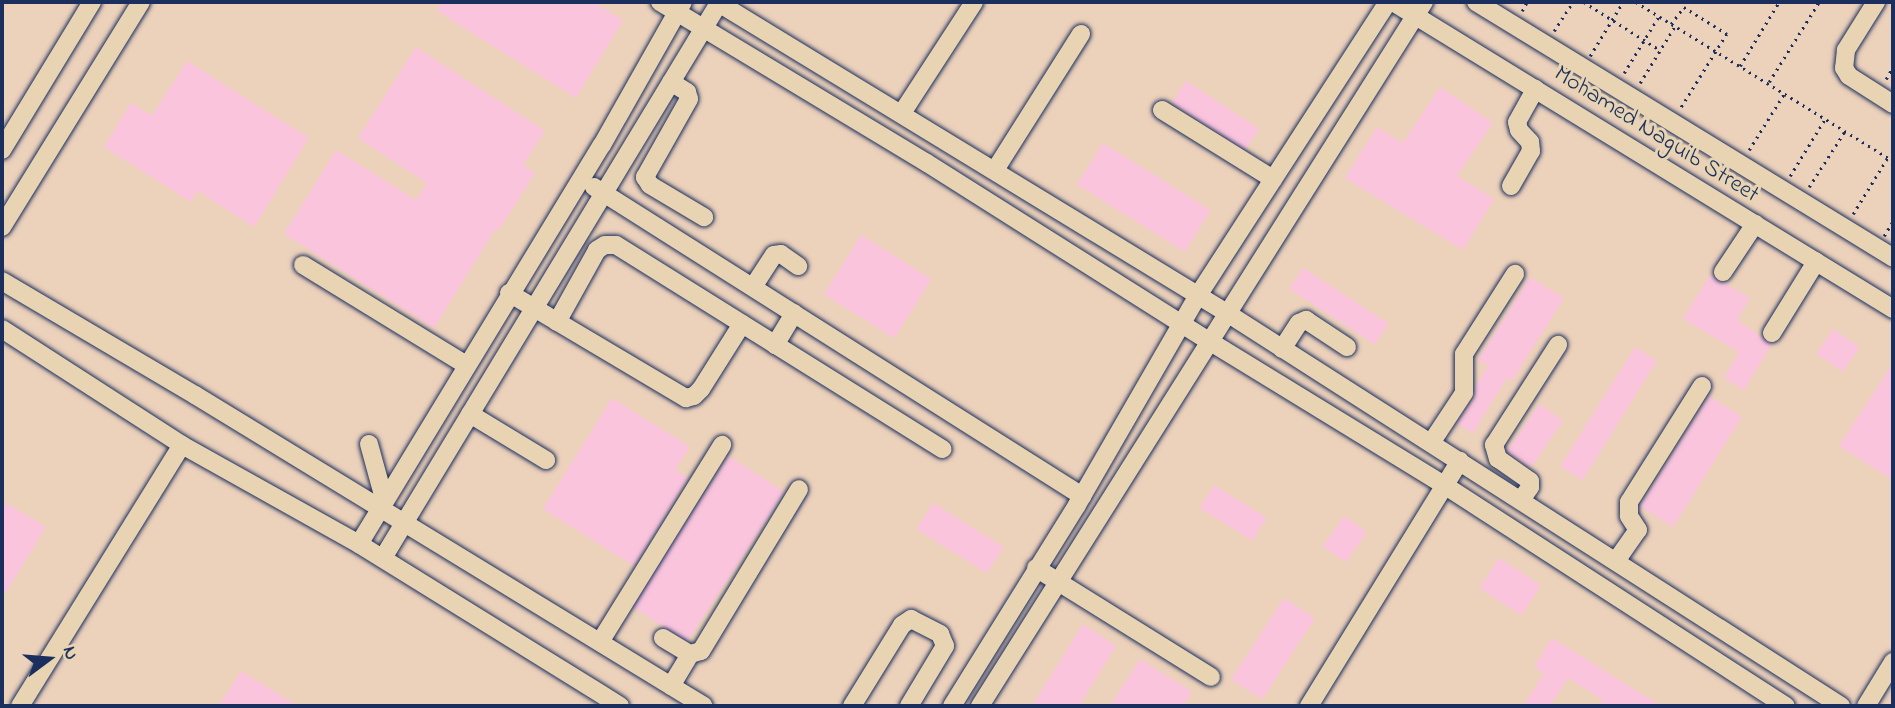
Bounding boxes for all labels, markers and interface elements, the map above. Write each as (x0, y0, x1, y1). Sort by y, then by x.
street label: Mohamed Naguib Street (1548, 60, 1764, 210)
north arrow (14, 624, 84, 694)
text: N (55, 643, 84, 663)

